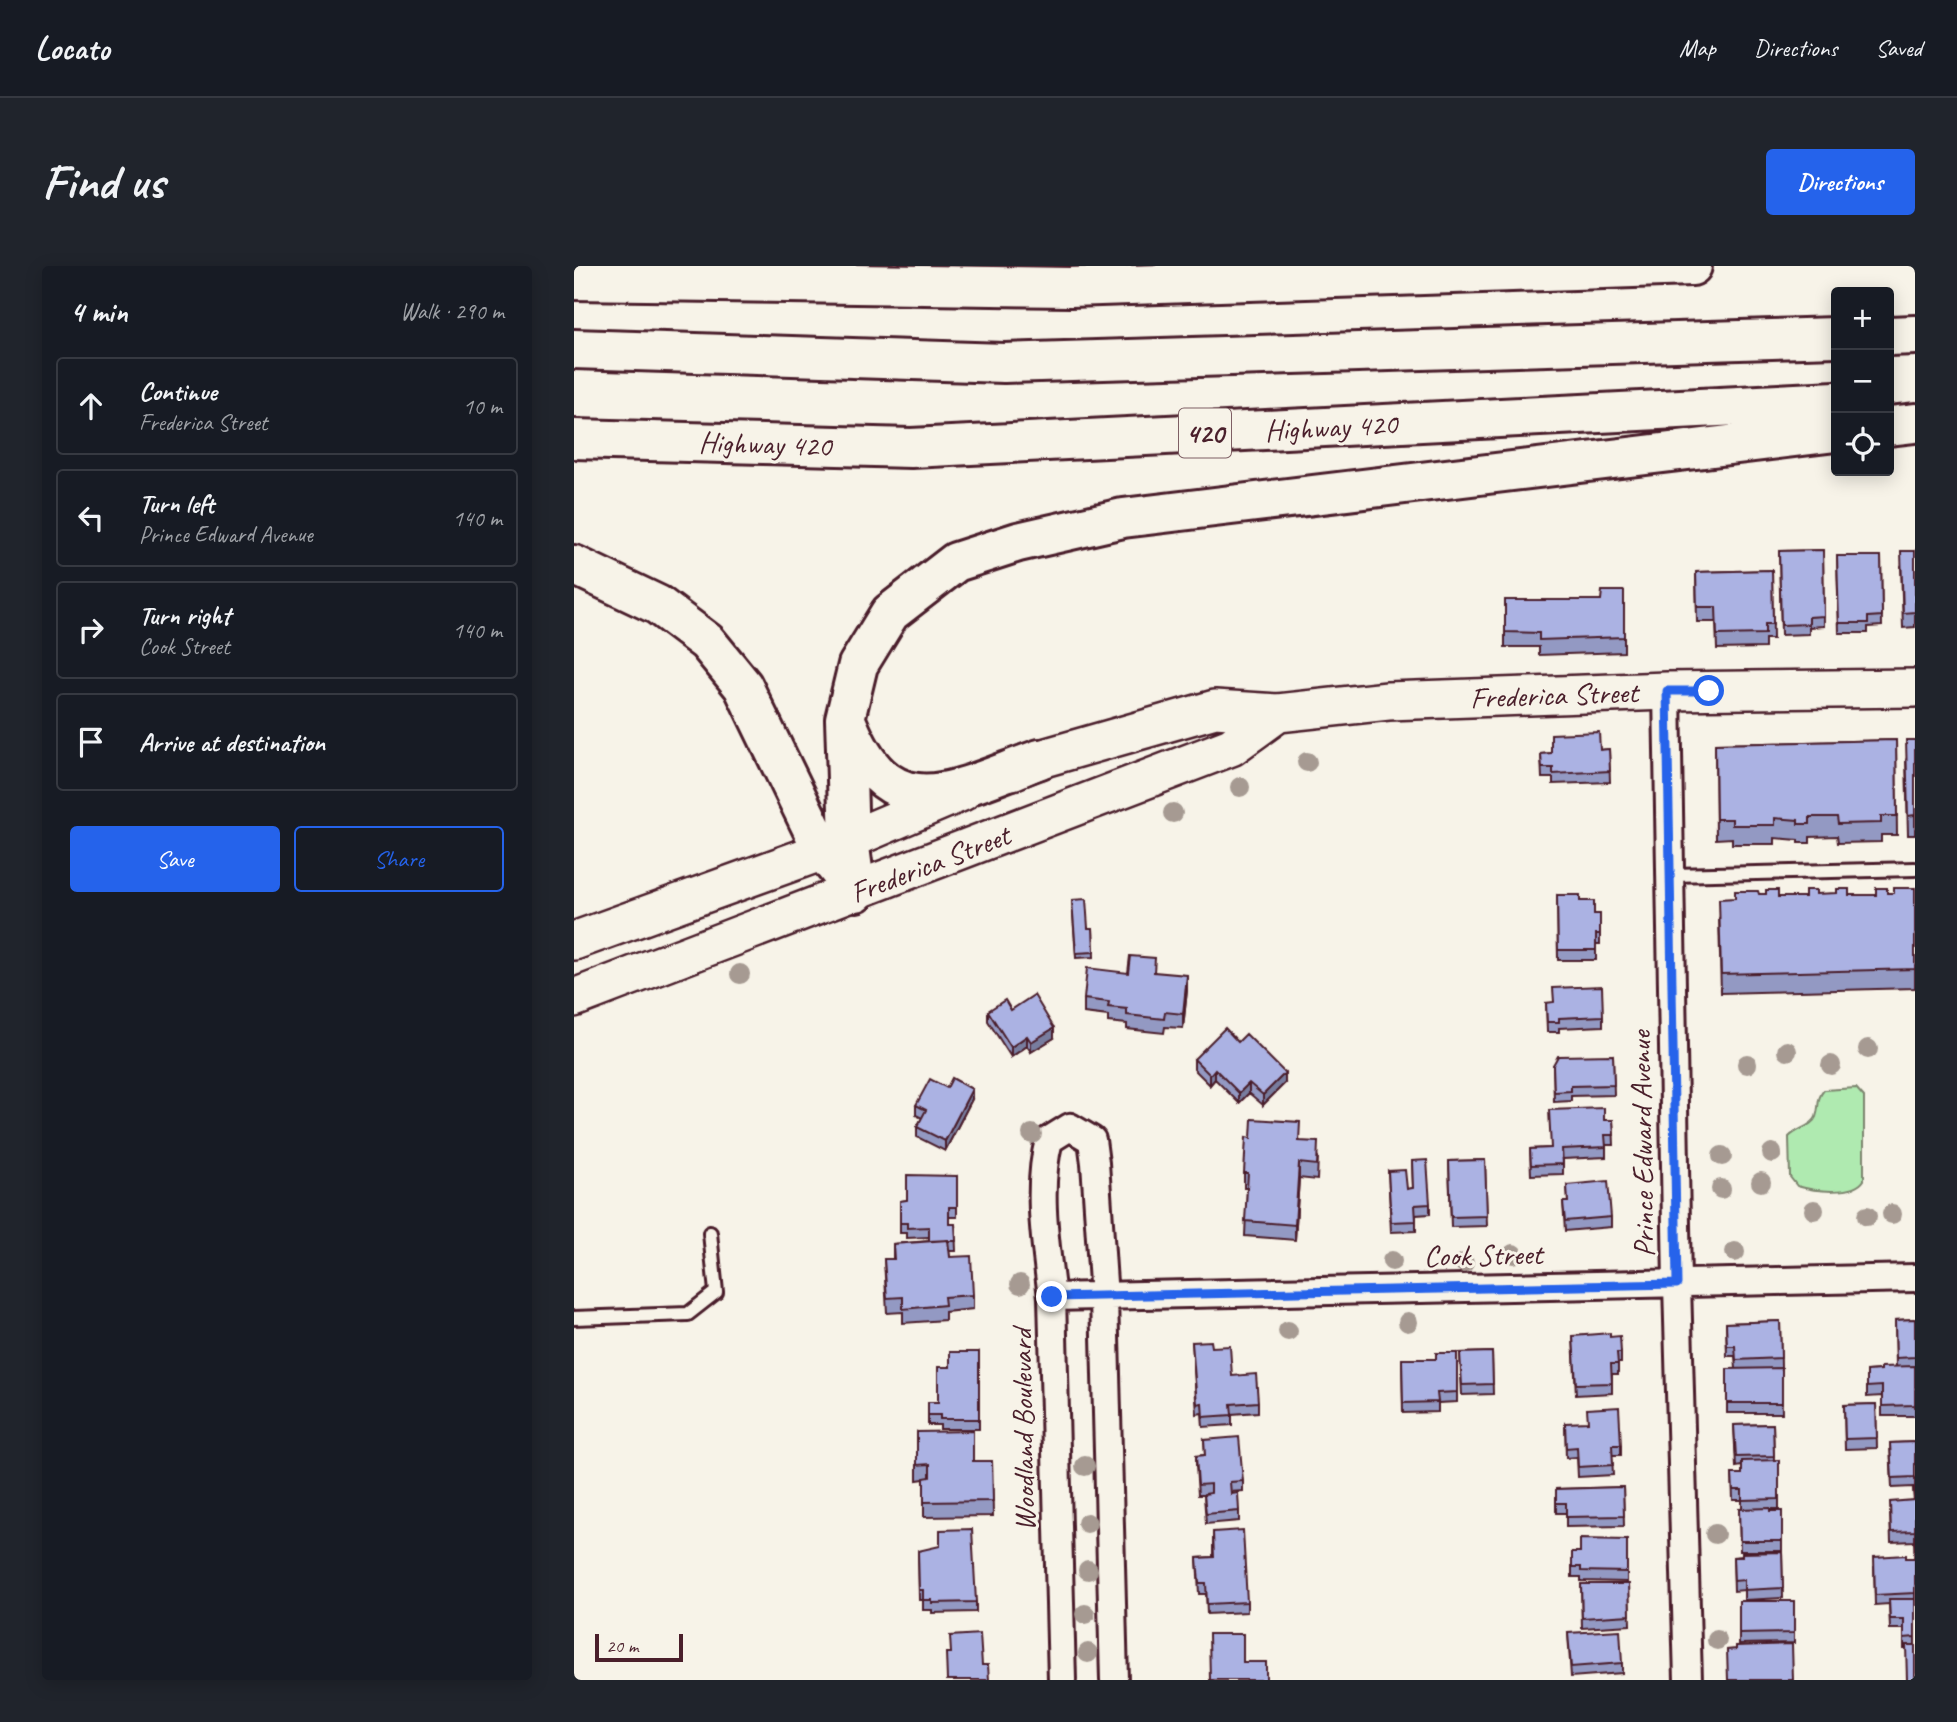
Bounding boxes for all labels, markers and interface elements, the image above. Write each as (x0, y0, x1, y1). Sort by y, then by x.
text: Locato (35, 27, 109, 69)
text: Map (1679, 33, 1716, 63)
text: Directions (1754, 33, 1837, 63)
text: Saved (1875, 33, 1922, 63)
button: Directions (1766, 149, 1915, 215)
text: Find us (42, 151, 164, 213)
map controls (1831, 287, 1894, 476)
button: + (1831, 287, 1894, 350)
text: 4 min (70, 293, 127, 331)
text: Walk · 290 m (400, 297, 504, 326)
button: − (1831, 350, 1894, 413)
text: Continue (139, 375, 217, 408)
icon: ahead (72, 387, 110, 425)
text: 10 m (463, 392, 502, 421)
street label: Highway 420 (1264, 404, 1401, 449)
text: Frederica Street (139, 408, 267, 437)
road number: 420 (1179, 408, 1231, 458)
button: locate (1831, 413, 1894, 476)
street label: Highway 420 (698, 423, 834, 465)
text: Turn left (139, 487, 214, 520)
icon: left (72, 499, 110, 537)
text: 140 m (453, 504, 502, 533)
text: Prince Edward Avenue (139, 520, 313, 549)
text: Turn right (139, 599, 230, 632)
icon: right (72, 611, 110, 649)
text: 140 m (453, 616, 502, 645)
text: Cook Street (139, 632, 230, 661)
street label: Frederica Street (1470, 673, 1641, 717)
route start (1693, 675, 1724, 706)
icon: arrive (72, 723, 110, 761)
text: Arrive at destination (139, 726, 325, 759)
street label: Frederica Street (845, 815, 1018, 912)
button: Save (70, 826, 280, 892)
button: Share (294, 826, 504, 892)
street label: Prince Edward Avenue (1621, 1028, 1663, 1258)
street label: Cook Street (1424, 1235, 1546, 1275)
route end (1036, 1281, 1067, 1312)
street label: Woodland Boulevard (1002, 1324, 1044, 1531)
scale bar (595, 1631, 682, 1663)
text: 20 m (606, 1634, 638, 1658)

